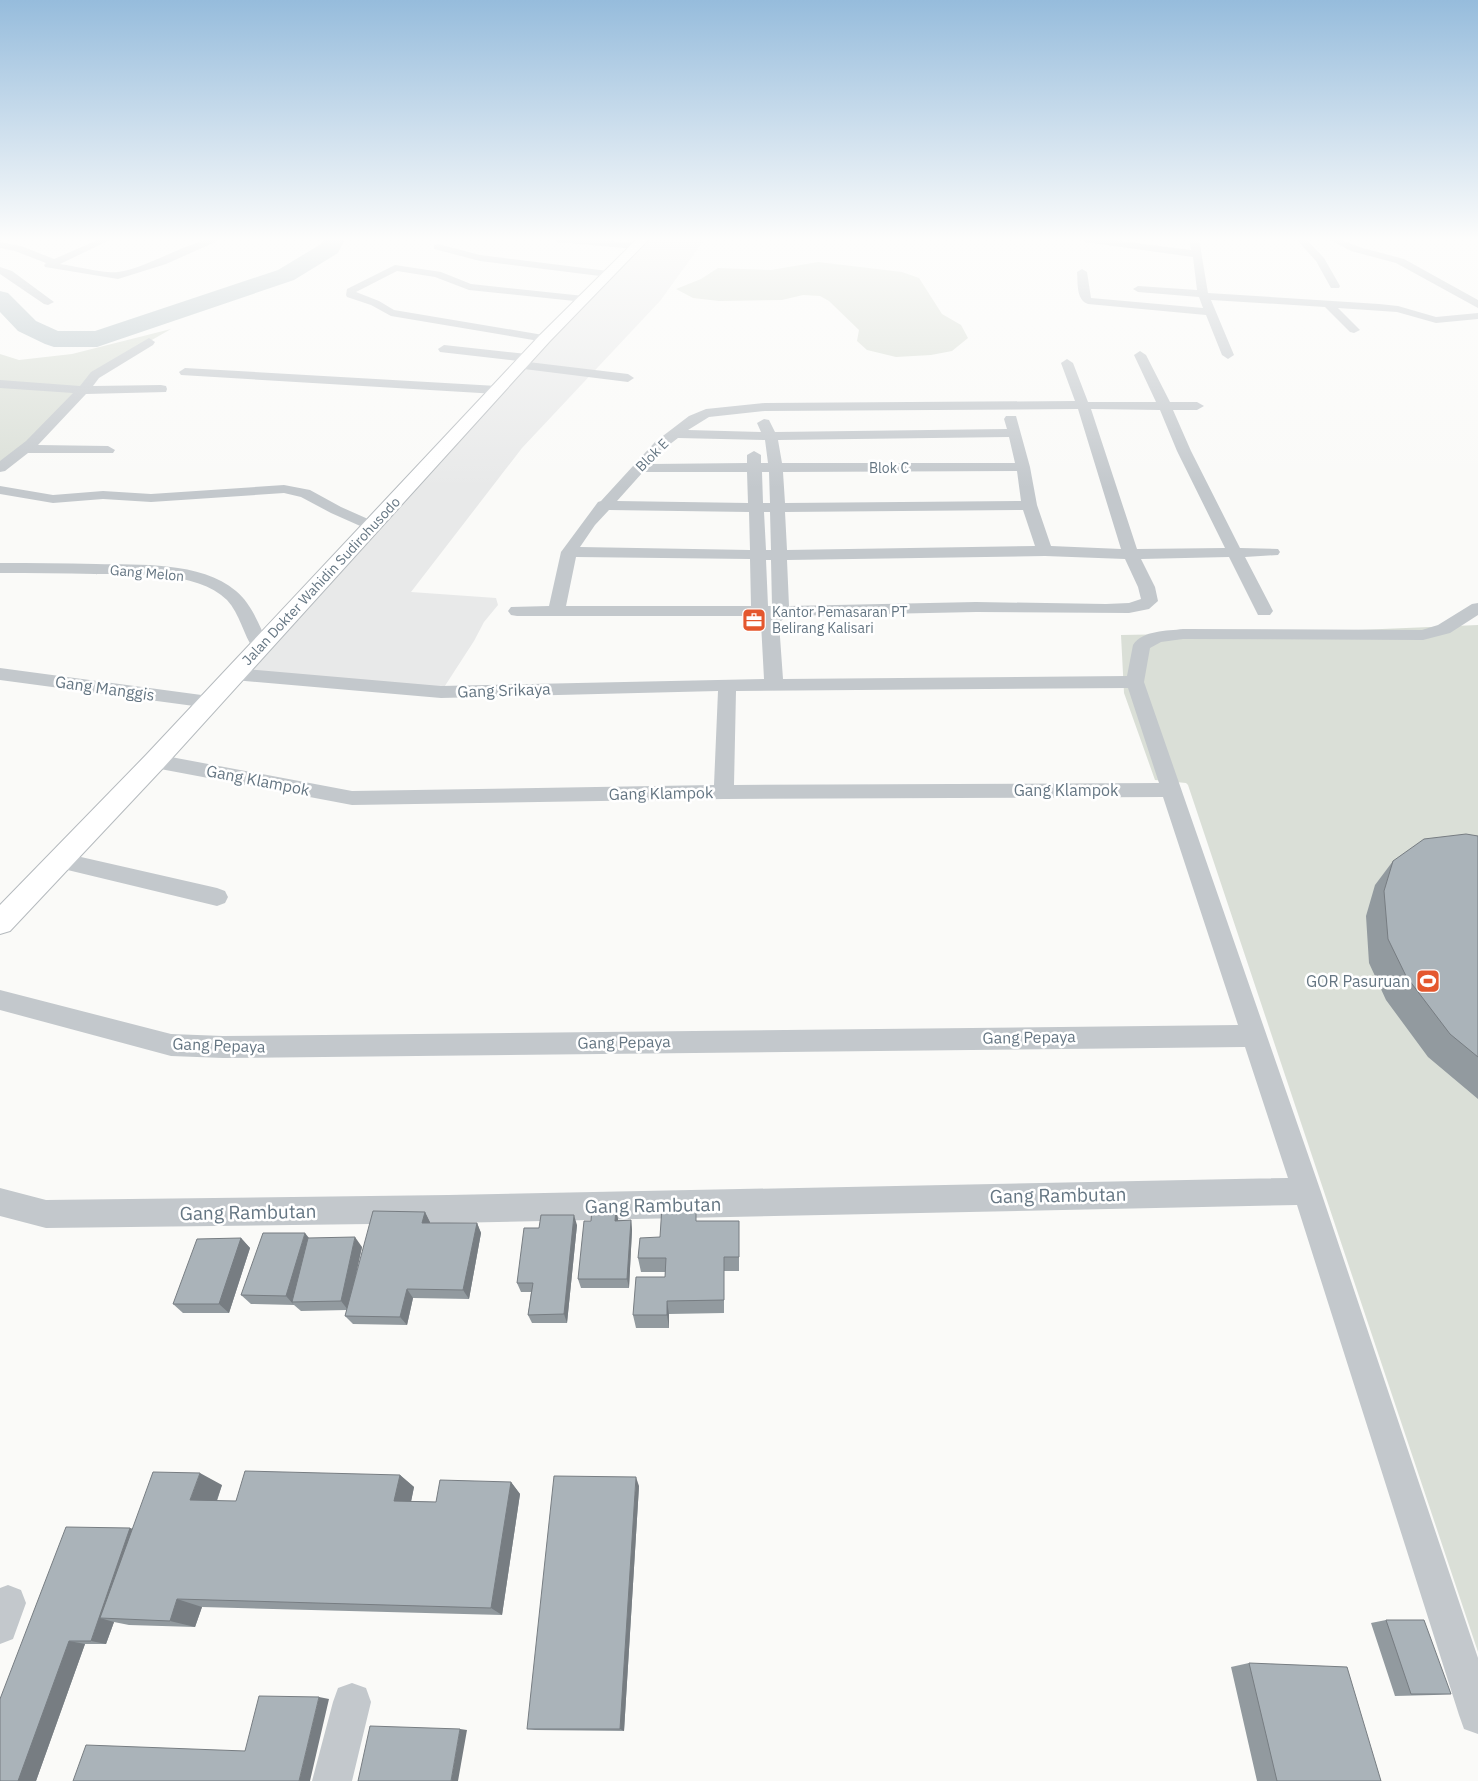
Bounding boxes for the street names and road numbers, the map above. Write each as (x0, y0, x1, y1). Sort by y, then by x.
street label: Blok E (632, 435, 672, 475)
street label: Blok C (869, 459, 909, 477)
street label: Jalan Dokter Wahidin Sudirohusodo (238, 493, 404, 669)
street label: Gang Melon (109, 561, 185, 585)
street label: Gang Manggis (54, 671, 156, 705)
street label: Gang Srikaya (457, 678, 551, 702)
street label: Gang Klampok (205, 760, 312, 800)
street label: Gang Klampok (1014, 780, 1119, 800)
street label: Gang Klampok (609, 782, 714, 804)
street label: Gang Pepaya (982, 1026, 1076, 1048)
street label: Gang Pepaya (577, 1031, 671, 1053)
street label: Gang Pepaya (172, 1033, 266, 1057)
street label: Gang Rambutan (989, 1182, 1127, 1208)
street label: Gang Rambutan (584, 1192, 722, 1218)
street label: Gang Rambutan (179, 1199, 317, 1225)

